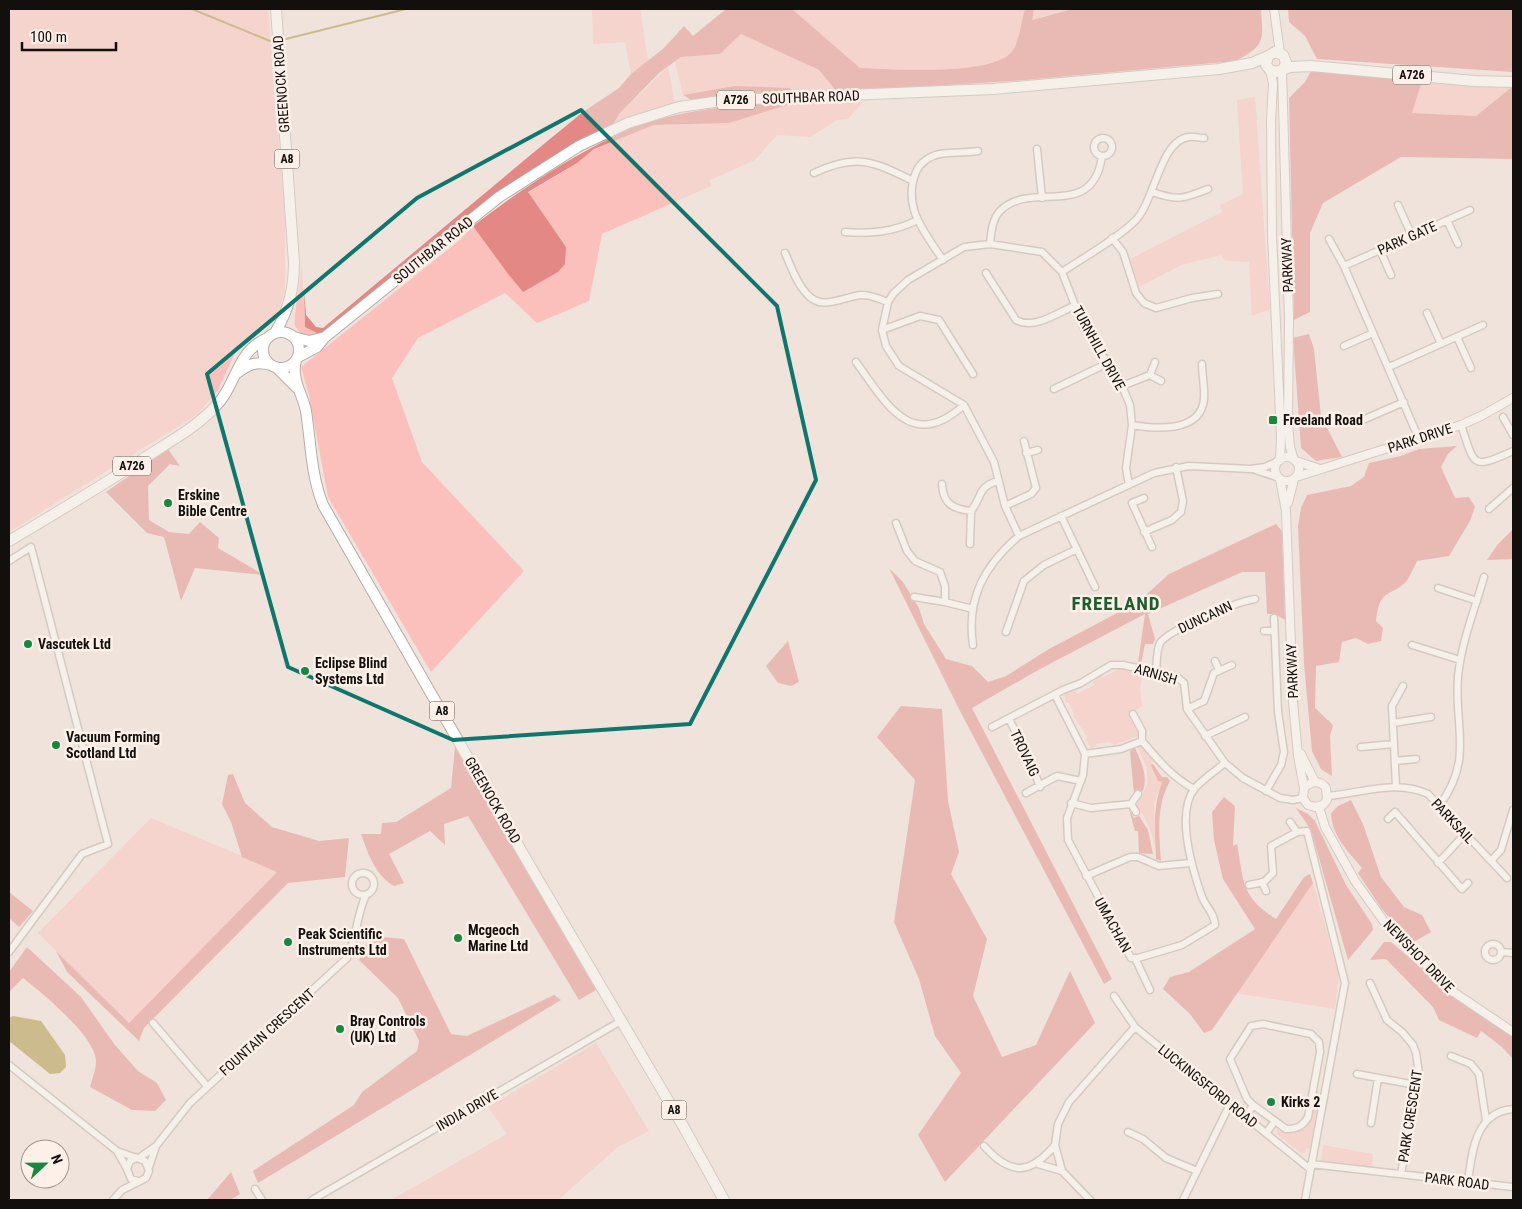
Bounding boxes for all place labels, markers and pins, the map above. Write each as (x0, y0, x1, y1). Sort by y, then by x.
place label: Freeland Road (1283, 412, 1363, 428)
marker: Freeland Road (1267, 414, 1279, 426)
place label: Erskine Bible Centre (178, 487, 247, 519)
marker: Erskine Bible Centre (162, 497, 174, 509)
place label: Vascutek Ltd (38, 636, 111, 652)
marker: Vascutek Ltd (22, 638, 34, 650)
place label: Eclipse Blind Systems Ltd (315, 655, 387, 687)
marker: Eclipse Blind Systems Ltd (299, 665, 311, 677)
place label: Vacuum Forming Scotland Ltd (66, 729, 160, 761)
marker: Vacuum Forming Scotland Ltd (50, 739, 62, 751)
place label: Mcgeoch Marine Ltd (468, 922, 528, 954)
place label: Peak Scientific Instruments Ltd (298, 926, 387, 958)
marker: Mcgeoch Marine Ltd (452, 932, 464, 944)
marker: Peak Scientific Instruments Ltd (282, 936, 294, 948)
place label: Bray Controls (UK) Ltd (350, 1013, 426, 1046)
marker: Bray Controls (UK) Ltd (334, 1023, 346, 1035)
place label: Kirks 2 (1281, 1094, 1320, 1110)
marker: Kirks 2 (1265, 1096, 1277, 1108)

